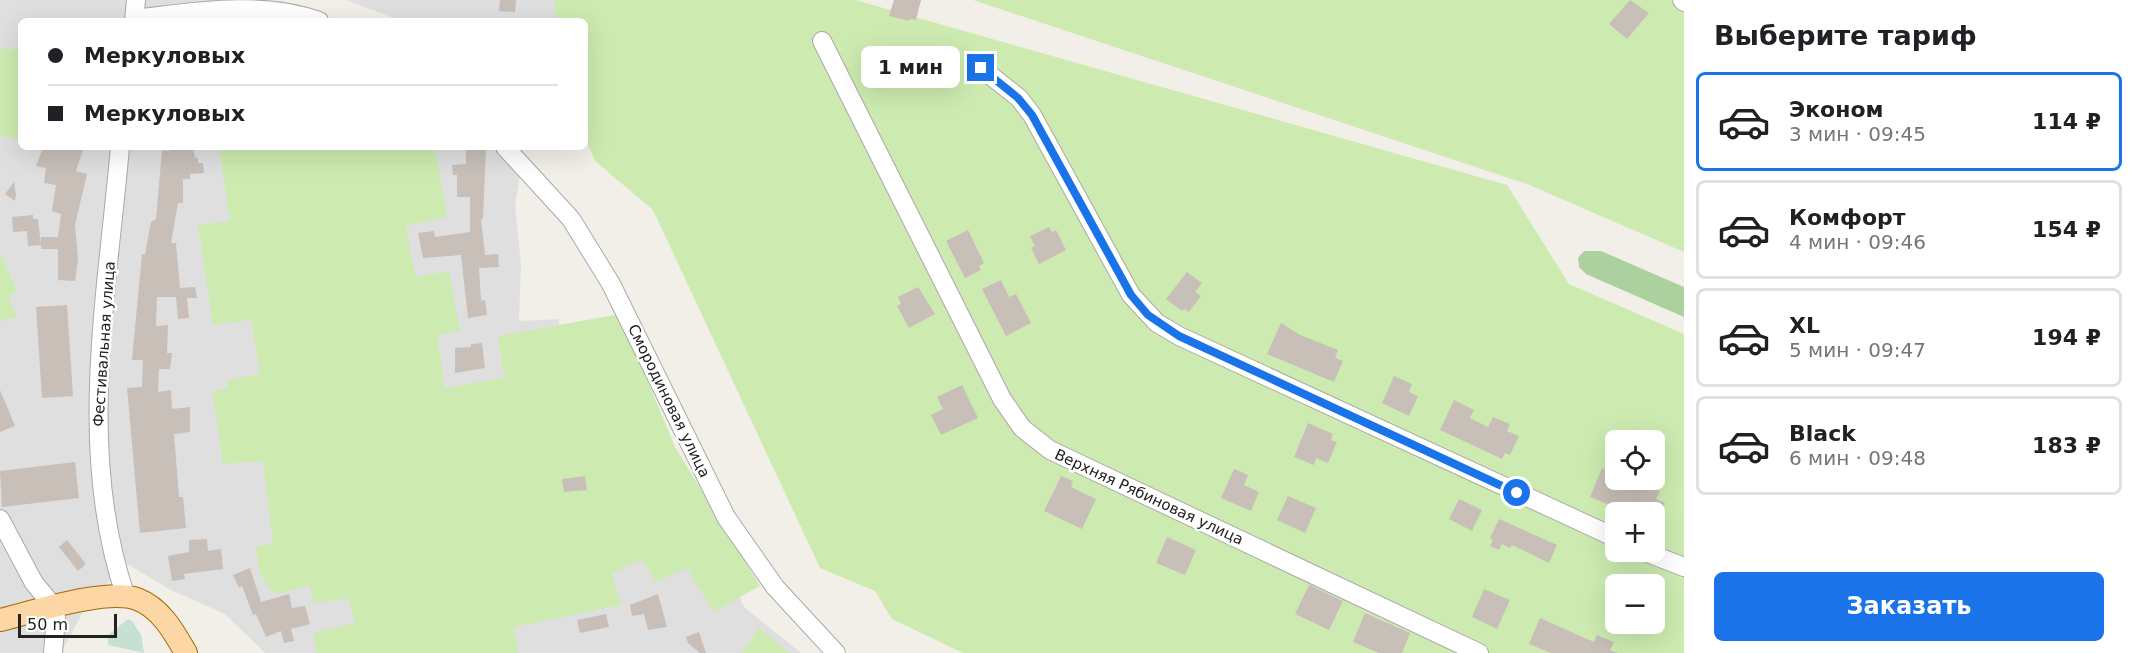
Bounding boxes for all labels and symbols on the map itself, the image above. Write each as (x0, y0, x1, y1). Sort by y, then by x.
callout: 1 мин (861, 47, 960, 89)
route end (967, 54, 994, 81)
street label: Фестивальная улица (89, 261, 119, 427)
street label: Смородиновая улица (624, 321, 714, 481)
street label: Верхняя Рябиновая улица (1052, 445, 1246, 549)
route start (1503, 479, 1530, 506)
scale bar (18, 611, 117, 638)

